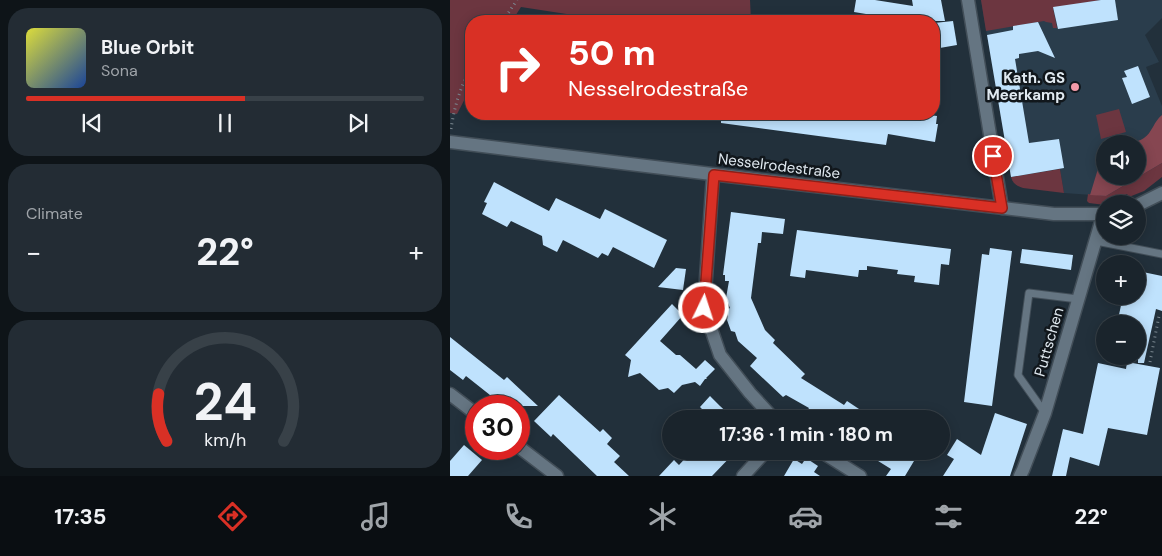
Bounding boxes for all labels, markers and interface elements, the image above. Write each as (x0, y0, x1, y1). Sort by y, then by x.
text: 50 m (568, 30, 656, 76)
text: Blue Orbit (101, 35, 194, 60)
icon: right (485, 35, 550, 100)
text: Sona (101, 60, 138, 81)
place label: Kath. GS Meerkamp (986, 68, 1065, 105)
text: Nesselrodestraße (568, 74, 748, 103)
marker: Kath. GS Meerkamp (1069, 81, 1081, 93)
icon: previous (78, 109, 106, 137)
icon: pause (211, 109, 239, 137)
icon: next (344, 109, 372, 137)
pin (972, 135, 1014, 177)
map controls (1096, 135, 1146, 365)
button: sound (1096, 135, 1146, 185)
icon: arrive (979, 142, 1007, 170)
street label: Nesselrodestraße (717, 149, 841, 183)
button: layers (1096, 195, 1146, 245)
text: Climate (26, 203, 83, 224)
text: 22° (196, 227, 254, 277)
text: − (26, 234, 41, 271)
text: + (409, 234, 424, 271)
button: + (1096, 255, 1146, 305)
position arrow (677, 281, 729, 333)
street label: Puttschen (1030, 305, 1068, 379)
button: − (1096, 315, 1146, 365)
text: 24 (193, 368, 257, 436)
speed limit sign: 30 (465, 395, 530, 460)
text: 17:36 · 1 min · 180 m (719, 422, 893, 447)
text: km/h (204, 428, 246, 452)
icon: directions (215, 499, 250, 534)
icon: music (358, 499, 393, 534)
icon: phone (501, 499, 536, 534)
icon: climate (645, 499, 680, 534)
icon: car (788, 499, 823, 534)
icon: filters (931, 499, 966, 534)
text: 17:35 (54, 502, 107, 531)
text: 22° (1074, 502, 1108, 531)

